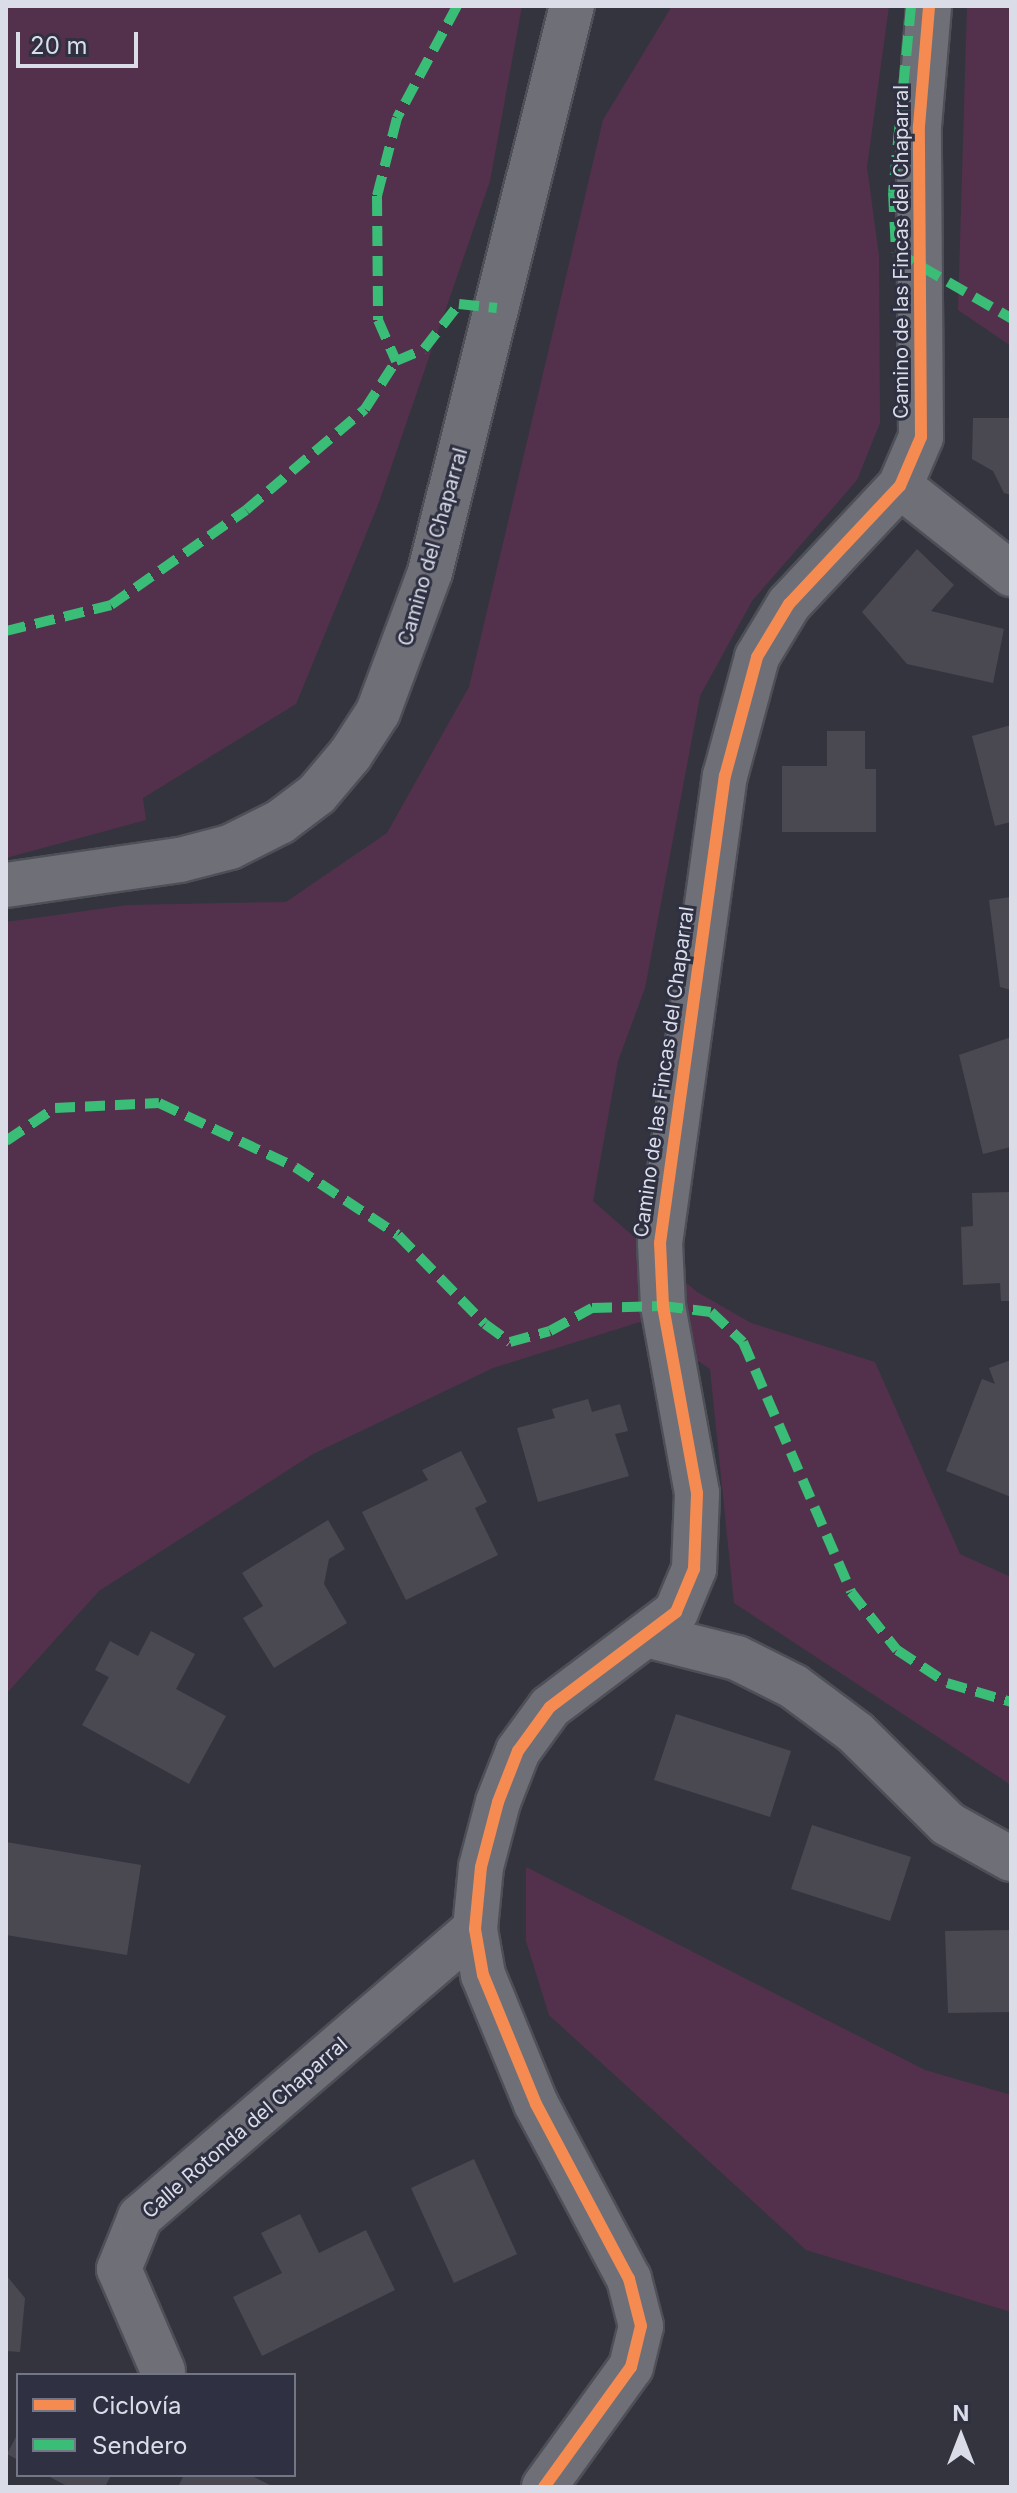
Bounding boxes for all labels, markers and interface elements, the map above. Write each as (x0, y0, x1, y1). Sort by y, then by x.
scale bar (20, 16, 142, 66)
text: 20 m (30, 31, 88, 60)
street label: Camino de las Fincas del Chaparral (889, 85, 913, 419)
street label: Camino del Chaparral (393, 445, 473, 649)
street label: Camino de las Fincas del Chaparral (629, 905, 699, 1239)
street label: Calle Rotonda del Chaparral (138, 2032, 352, 2224)
legend (16, 2373, 296, 2477)
text: Ciclovía (92, 2391, 182, 2420)
north arrow (921, 2397, 1001, 2477)
text: N (953, 2400, 969, 2426)
text: Sendero (92, 2431, 187, 2460)

